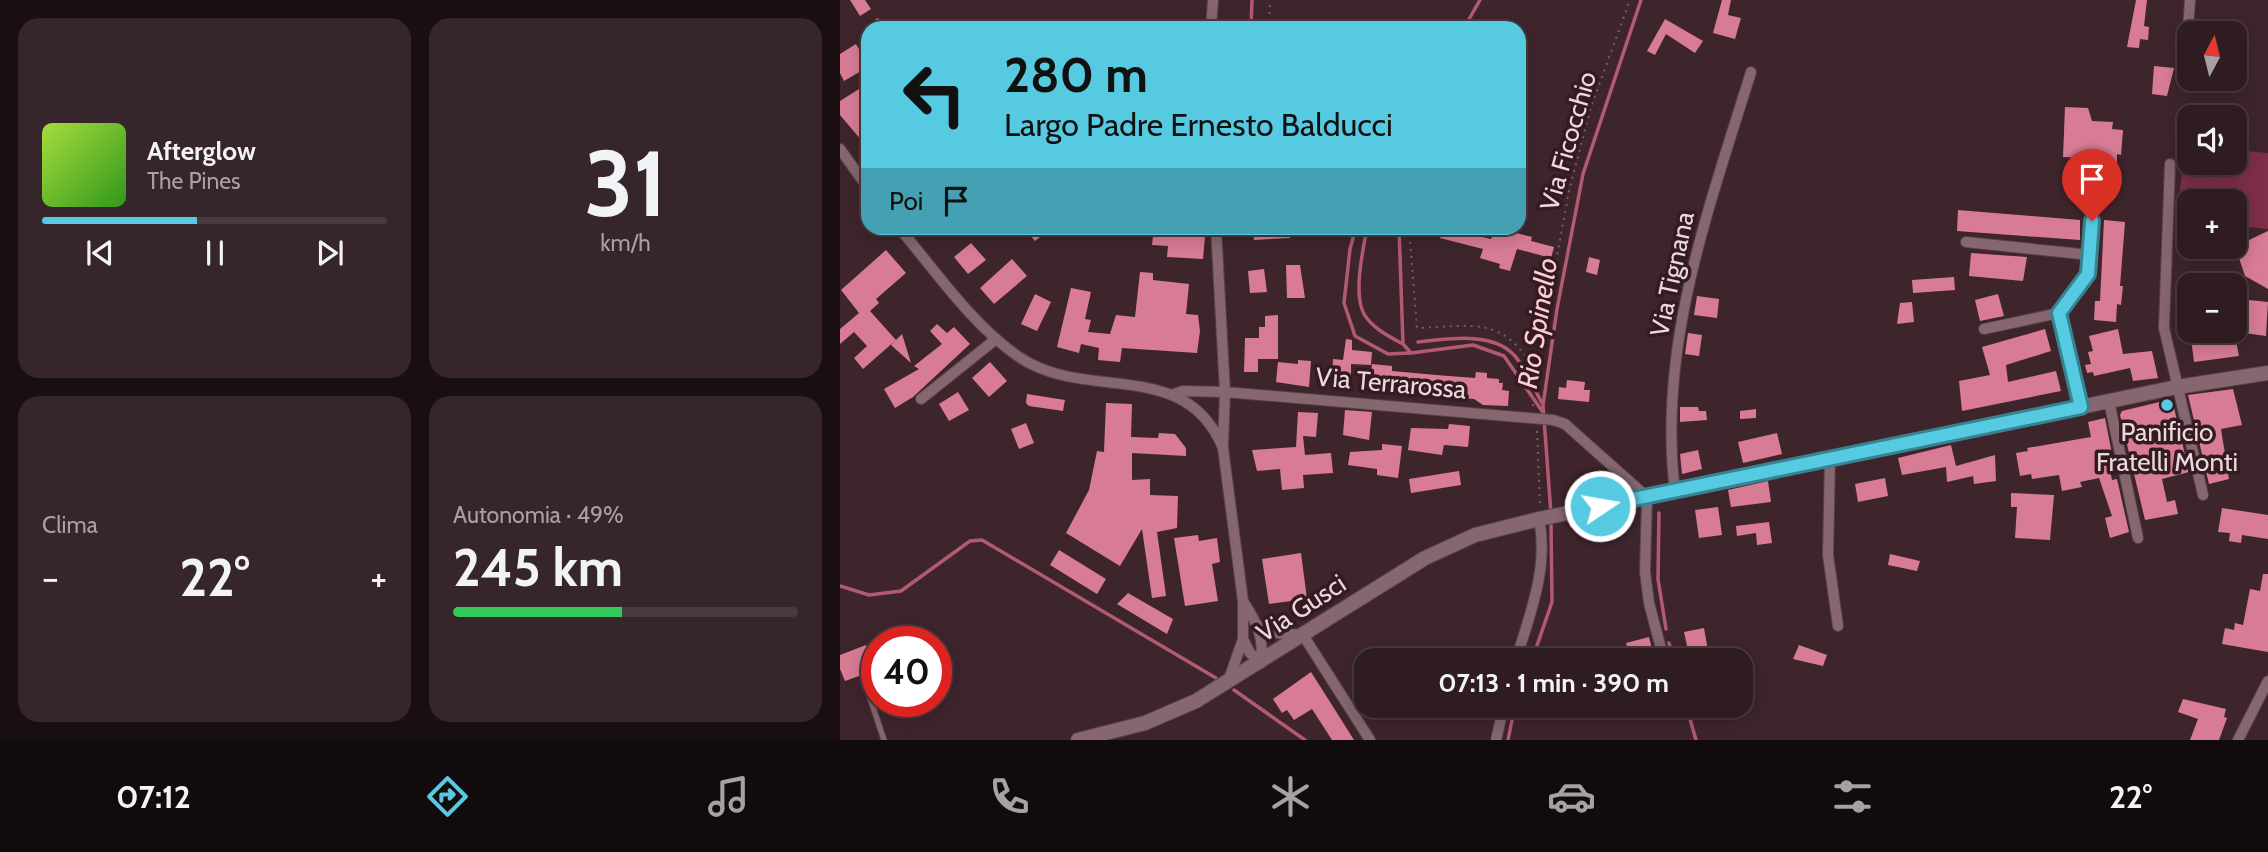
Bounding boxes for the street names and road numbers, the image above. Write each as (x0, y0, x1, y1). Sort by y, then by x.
street label: Via Ficocchio (1533, 68, 1603, 214)
street label: Via Tignana (1643, 208, 1701, 339)
street label: Via Terrarossa (1314, 360, 1468, 406)
street label: Via Gusci (1250, 567, 1352, 649)

